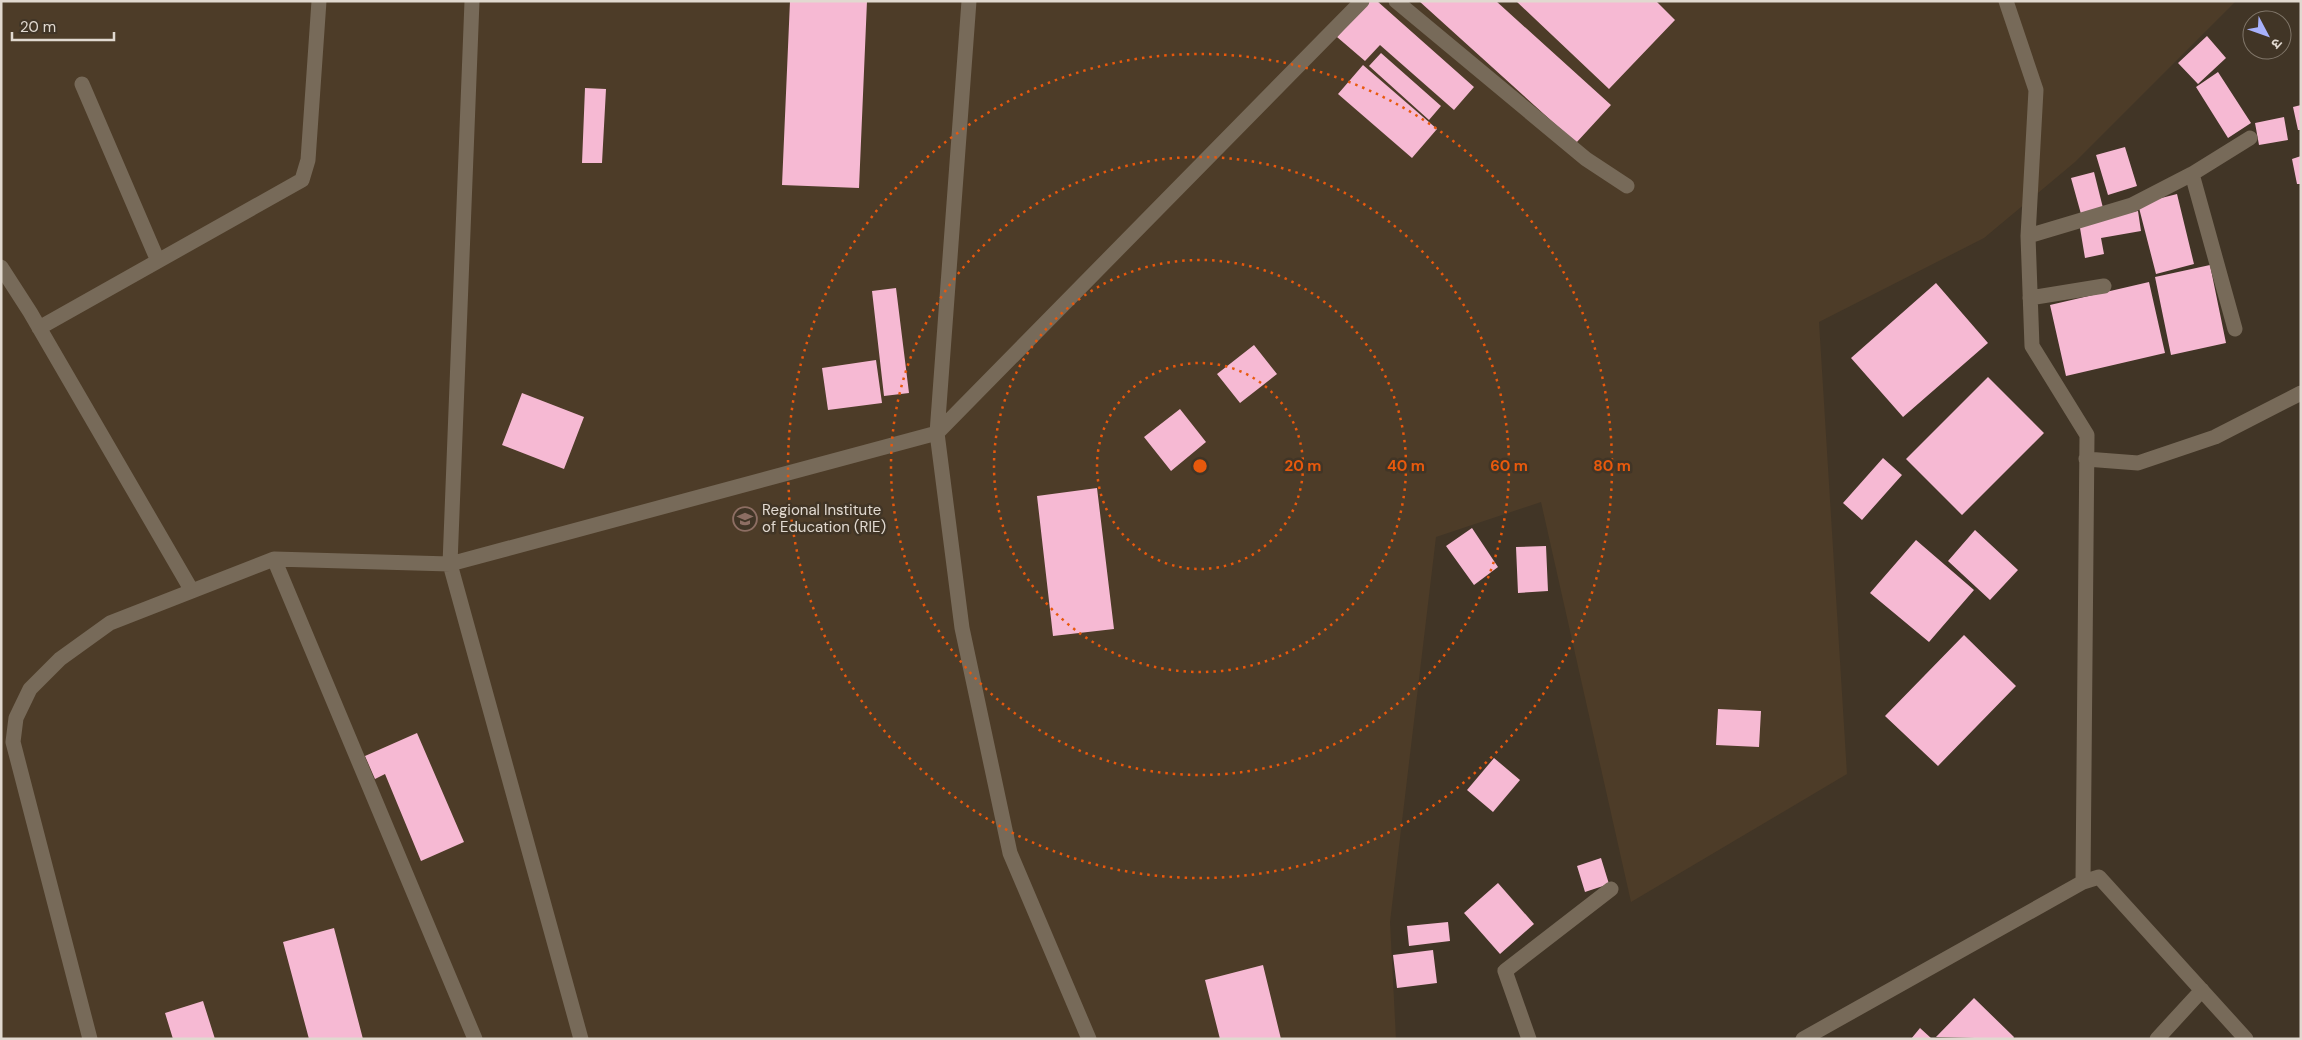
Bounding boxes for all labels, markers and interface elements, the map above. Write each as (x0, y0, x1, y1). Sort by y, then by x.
scale bar (12, 10, 115, 42)
north arrow (2242, 10, 2292, 60)
text: 20 m (20, 17, 56, 37)
text: उ (2267, 35, 2286, 53)
text: 20 m (1285, 456, 1321, 476)
text: 40 m (1387, 456, 1425, 476)
text: 60 m (1490, 456, 1528, 476)
text: 80 m (1593, 456, 1631, 476)
centre of rings (1191, 457, 1209, 475)
place label: Regional Institute of Education (RIE) (762, 500, 886, 537)
school or university icon: Regional Institute of Education (RIE) (732, 506, 758, 532)

